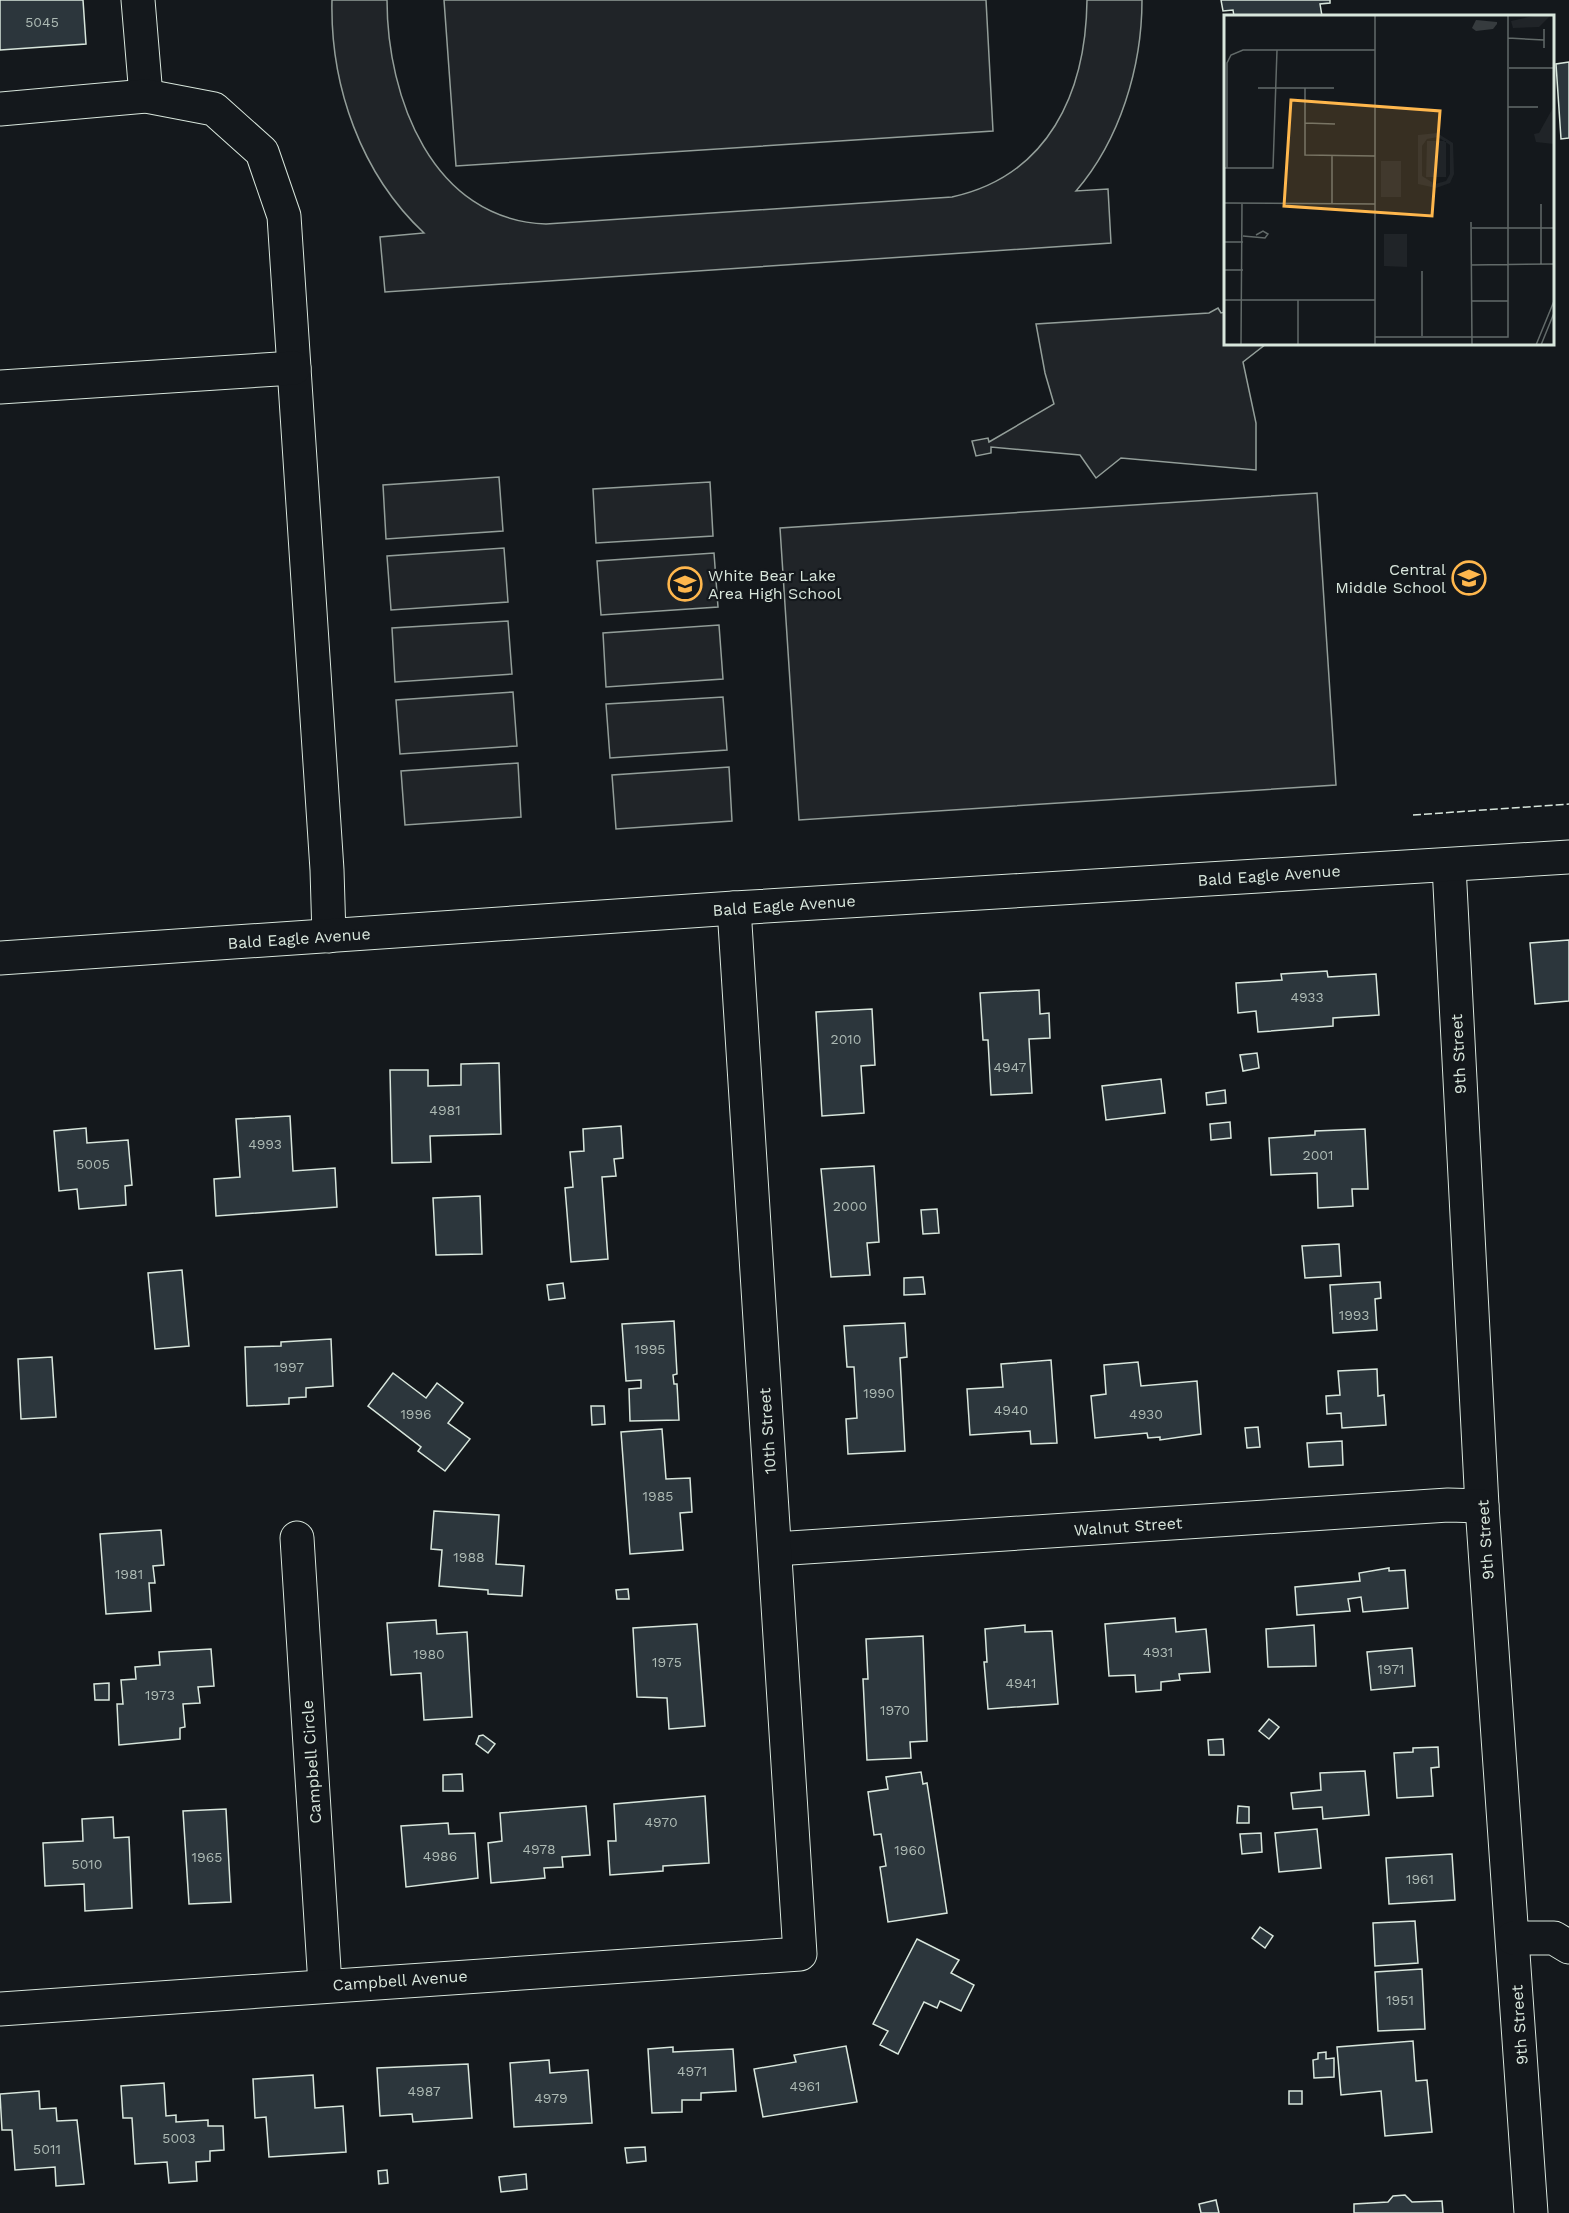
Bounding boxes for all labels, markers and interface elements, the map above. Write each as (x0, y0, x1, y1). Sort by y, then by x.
house number: 5045 (25, 14, 59, 30)
inset map (1224, 15, 1554, 345)
place label: Central Middle School (1335, 560, 1446, 597)
school or university icon: Central Middle School (1451, 560, 1487, 596)
school or university icon: White Bear Lake Area High School (667, 566, 703, 602)
place label: White Bear Lake Area High School (708, 566, 841, 603)
street label: Bald Eagle Avenue (1197, 861, 1341, 890)
street label: Bald Eagle Avenue (712, 891, 856, 920)
street label: Bald Eagle Avenue (227, 924, 371, 953)
house number: 4933 (1290, 989, 1324, 1005)
street label: 9th Street (1447, 1013, 1470, 1094)
house number: 2010 (830, 1031, 862, 1047)
house number: 4947 (994, 1059, 1027, 1075)
house number: 4981 (429, 1102, 461, 1118)
house number: 4993 (248, 1136, 282, 1152)
house number: 2001 (1302, 1147, 1334, 1163)
house number: 5005 (76, 1156, 110, 1172)
house number: 2000 (833, 1198, 867, 1214)
house number: 1993 (1339, 1307, 1369, 1323)
house number: 1995 (635, 1341, 665, 1357)
house number: 1997 (274, 1359, 304, 1375)
house number: 1990 (863, 1385, 895, 1401)
street label: 10th Street (755, 1387, 780, 1475)
house number: 4940 (994, 1402, 1028, 1418)
house number: 1996 (400, 1406, 432, 1422)
house number: 4930 (1129, 1406, 1163, 1422)
house number: 1985 (643, 1488, 673, 1504)
street label: 9th Street (1473, 1499, 1498, 1581)
street label: Walnut Street (1073, 1513, 1183, 1540)
house number: 1988 (453, 1549, 485, 1565)
house number: 1981 (115, 1566, 143, 1582)
house number: 4931 (1143, 1644, 1173, 1660)
house number: 1980 (413, 1646, 445, 1662)
house number: 1975 (652, 1654, 682, 1670)
house number: 1971 (1377, 1661, 1405, 1677)
house number: 4941 (1006, 1675, 1036, 1691)
house number: 1973 (145, 1687, 175, 1703)
street label: Campbell Circle (298, 1700, 325, 1824)
house number: 1970 (880, 1702, 910, 1718)
house number: 4970 (644, 1814, 678, 1830)
house number: 4978 (522, 1841, 556, 1857)
house number: 1960 (894, 1842, 926, 1858)
house number: 4986 (423, 1848, 457, 1864)
house number: 1965 (192, 1849, 222, 1865)
house number: 5010 (71, 1856, 103, 1872)
house number: 1961 (1406, 1871, 1434, 1887)
street label: Campbell Avenue (332, 1966, 468, 1995)
street label: 9th Street (1507, 1984, 1532, 2066)
house number: 1951 (1386, 1992, 1414, 2008)
house number: 4971 (677, 2063, 707, 2079)
house number: 4961 (789, 2078, 821, 2094)
house number: 4987 (407, 2083, 441, 2099)
house number: 4979 (534, 2090, 568, 2106)
house number: 5003 (162, 2130, 196, 2146)
house number: 5011 (33, 2141, 61, 2157)

